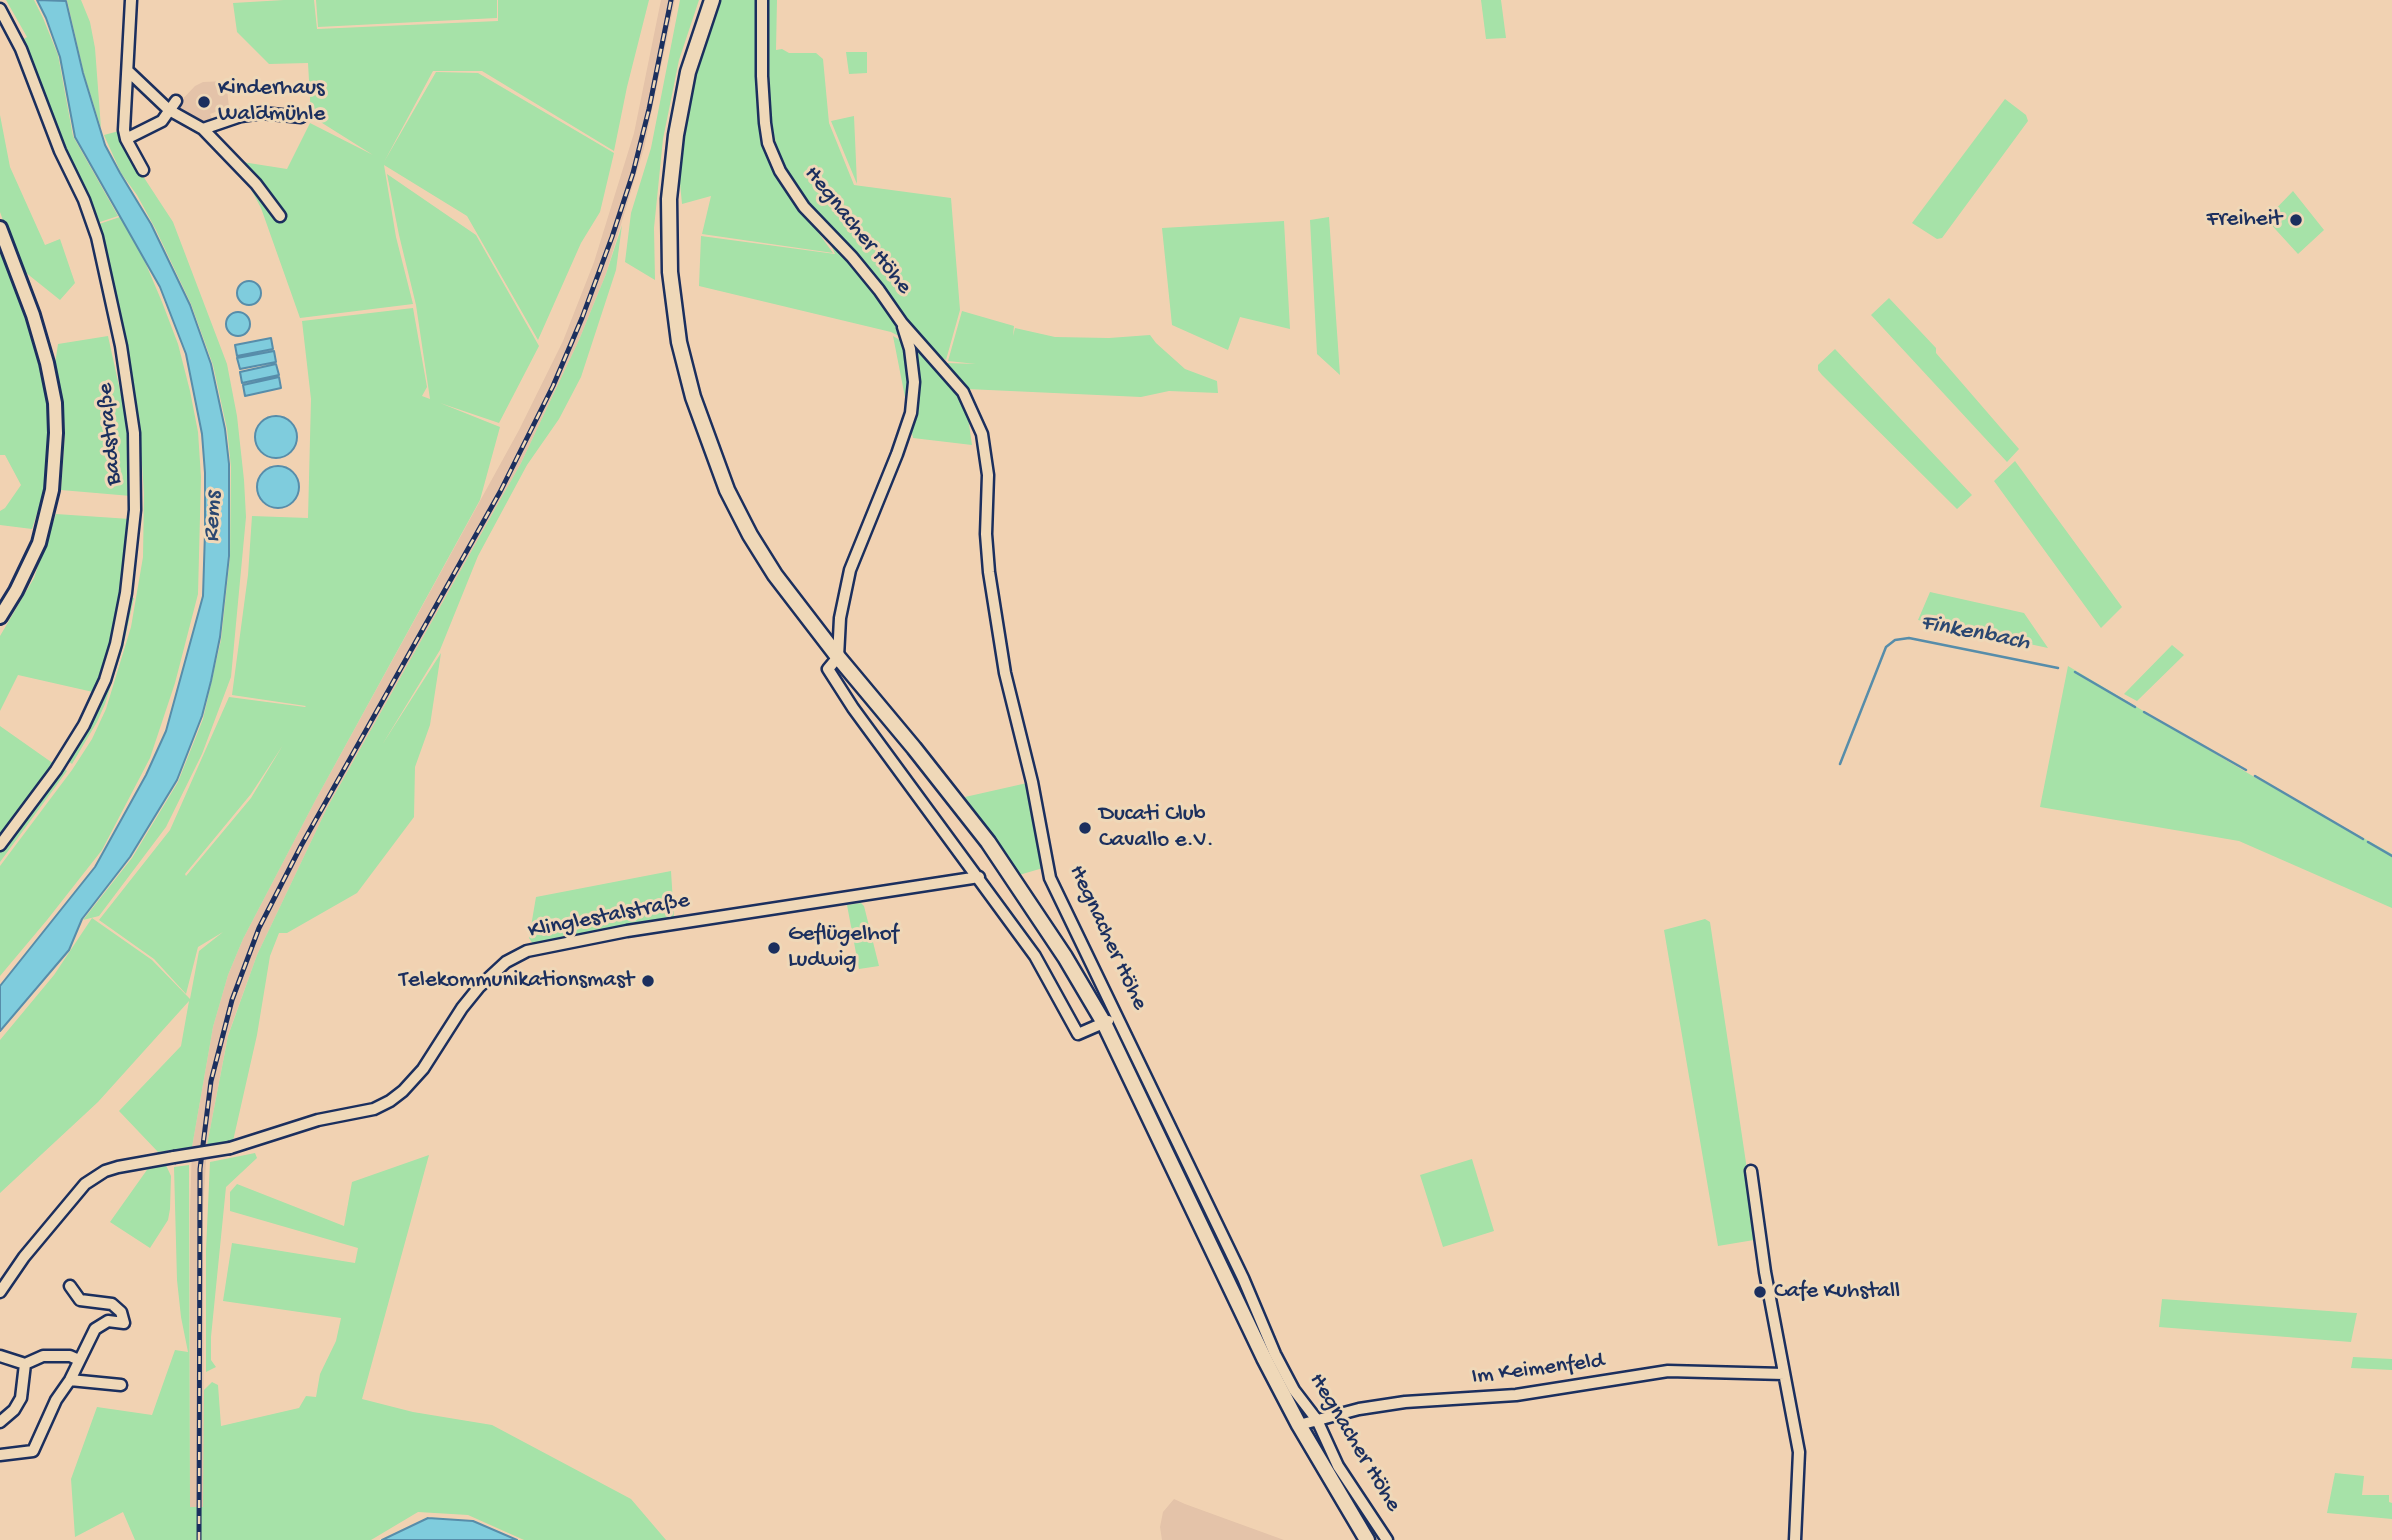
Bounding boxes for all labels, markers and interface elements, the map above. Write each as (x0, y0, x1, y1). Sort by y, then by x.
place label: Kinderhaus Waldmühle (218, 75, 325, 129)
marker: Kinderhaus Waldmühle (196, 94, 212, 110)
street label: Hegnacher Höhe (797, 161, 917, 301)
place label: Freiheit (2207, 206, 2282, 234)
marker: Freiheit (2288, 212, 2304, 228)
street label: Badstraße (93, 382, 129, 486)
water label: Rems (199, 491, 229, 543)
water label: Finkenbach (1918, 609, 2032, 659)
place label: Ducati Club Cavallo e.V. (1099, 801, 1214, 855)
marker: Ducati Club Cavallo e.V. (1077, 820, 1093, 836)
street label: Hegnacher Höhe (1061, 861, 1153, 1015)
street label: Klinglestalstraße (526, 888, 692, 946)
place label: Geflügelhof Ludwig (788, 921, 899, 975)
marker: Geflügelhof Ludwig (766, 940, 782, 956)
place label: Telekommunikationsmast (399, 967, 634, 995)
marker: Telekommunikationsmast (640, 973, 656, 989)
place label: Cafe Kuhstall (1774, 1278, 1900, 1306)
marker: Cafe Kuhstall (1752, 1284, 1768, 1300)
street label: Im Keimenfeld (1470, 1348, 1606, 1392)
street label: Hegnacher Höhe (1302, 1369, 1406, 1517)

